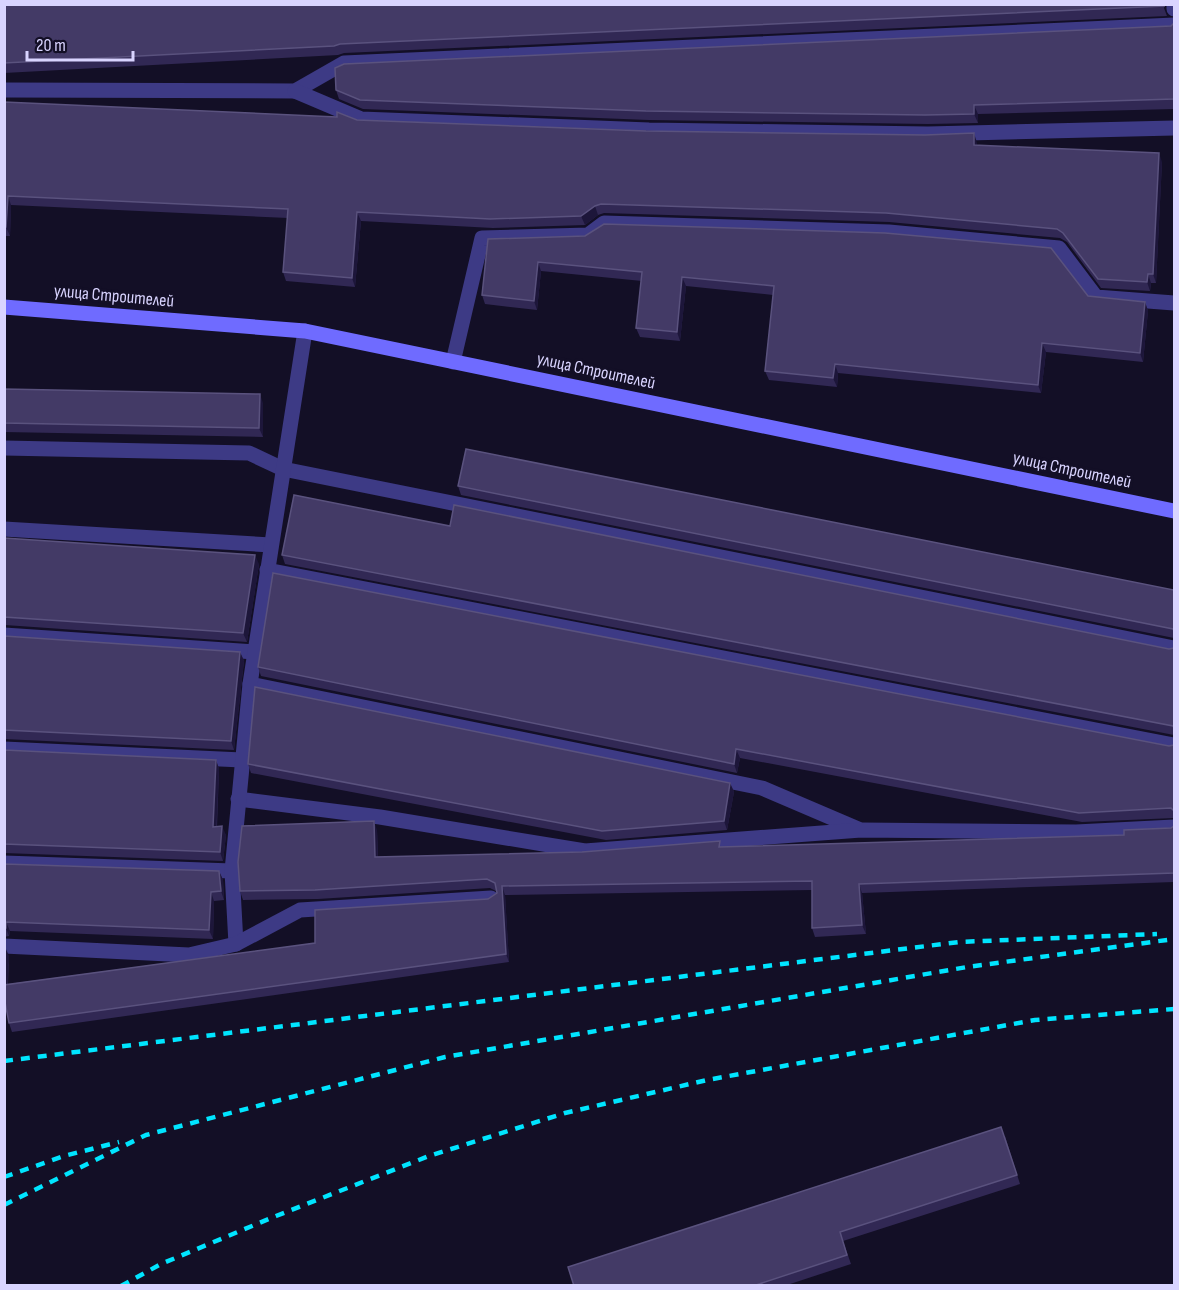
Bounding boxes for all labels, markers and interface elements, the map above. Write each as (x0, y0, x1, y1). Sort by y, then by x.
scale bar (27, 24, 134, 62)
text: 20 m (36, 35, 66, 56)
street label: улица Строителей (53, 280, 175, 312)
street label: улица Строителей (535, 348, 657, 394)
street label: улица Строителей (1011, 447, 1133, 493)

